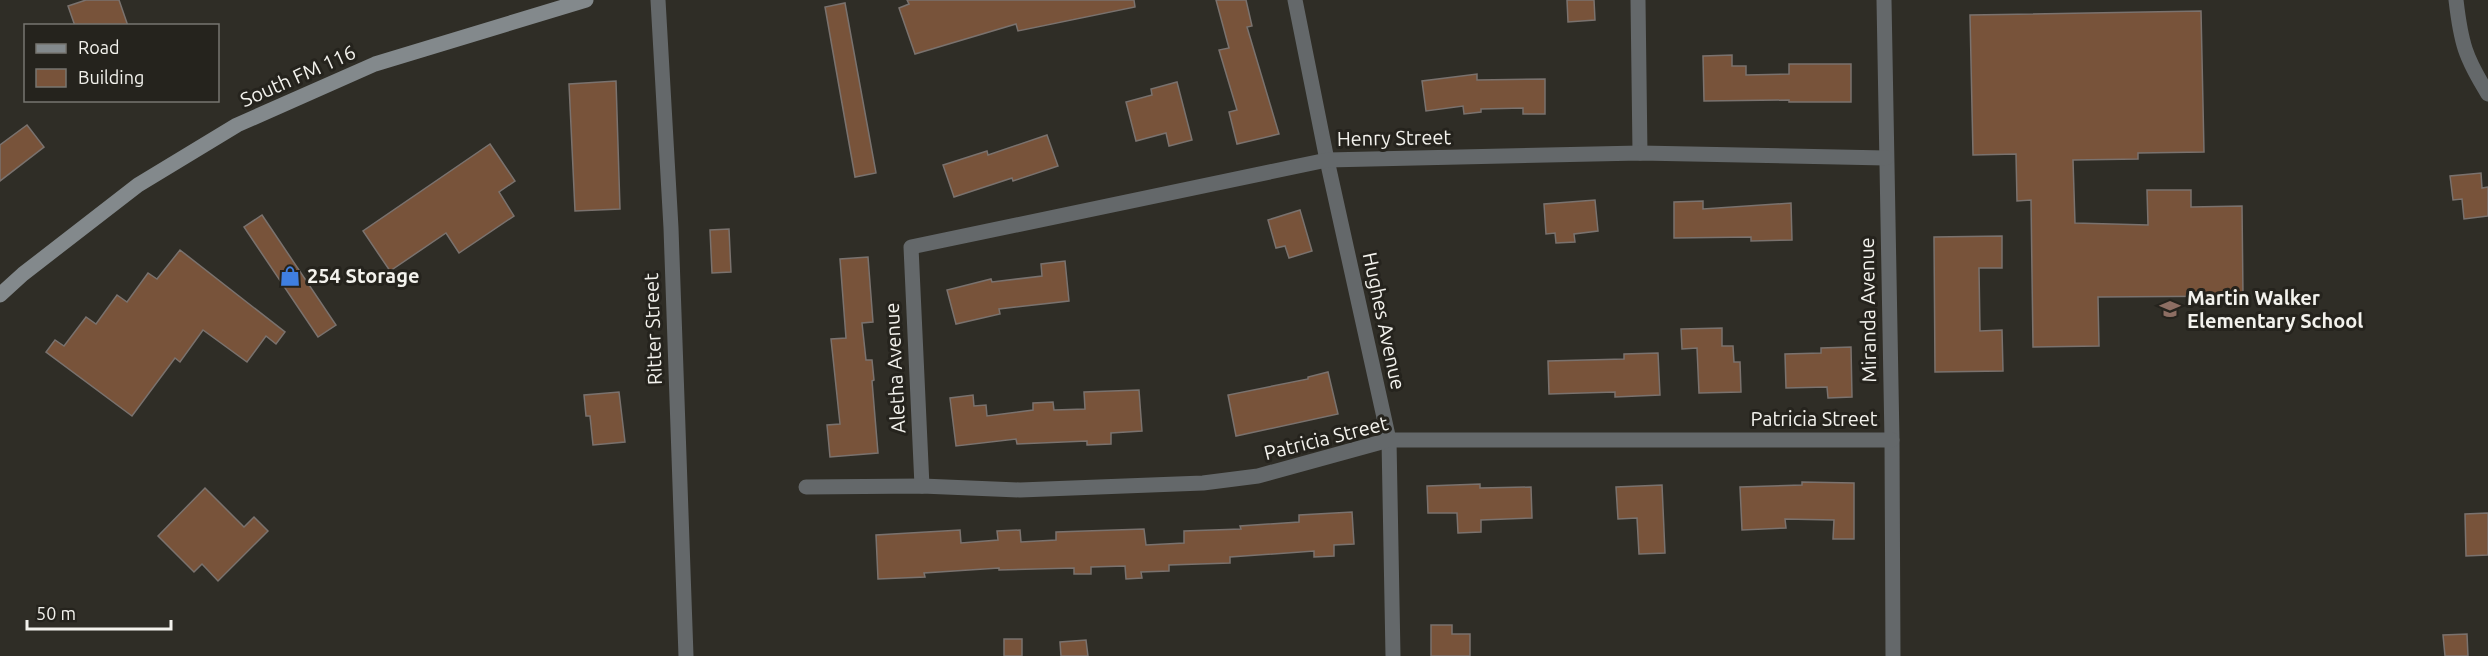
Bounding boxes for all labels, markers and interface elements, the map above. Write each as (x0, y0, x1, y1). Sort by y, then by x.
legend (24, 24, 219, 102)
text: Road (78, 37, 120, 57)
street label: South FM 116 (237, 40, 359, 111)
text: Building (78, 67, 144, 87)
street label: Henry Street (1337, 125, 1452, 150)
street label: Miranda Avenue (1855, 237, 1880, 383)
street label: Hughes Avenue (1359, 250, 1410, 392)
shop icon: 254 Storage (278, 264, 302, 288)
place label: 254 Storage (307, 264, 420, 287)
street label: Ritter Street (639, 272, 666, 385)
place label: Martin Walker Elementary School (2187, 286, 2363, 332)
school or university icon: Martin Walker Elementary School (2158, 297, 2182, 321)
street label: Aletha Avenue (880, 302, 909, 434)
street label: Patricia Street (1750, 407, 1878, 430)
street label: Patricia Street (1261, 411, 1391, 464)
scale bar (27, 593, 171, 631)
text: 50 m (36, 603, 76, 623)

